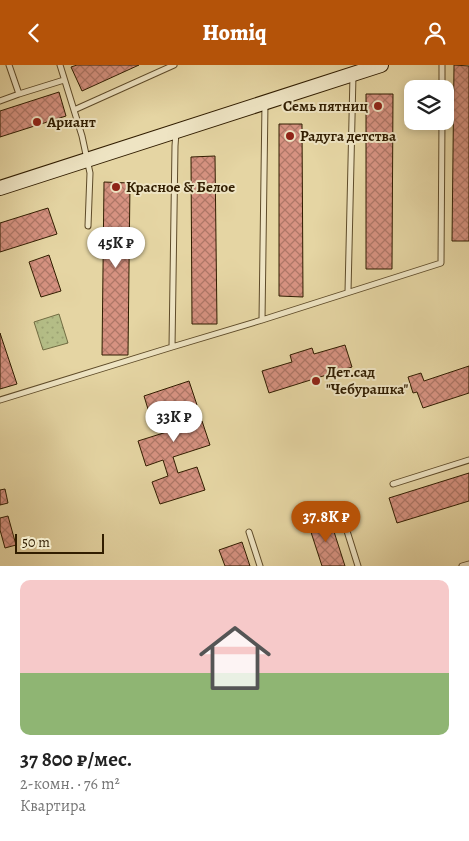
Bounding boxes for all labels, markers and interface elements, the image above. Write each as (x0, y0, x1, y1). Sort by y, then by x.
text: Homiq (203, 18, 266, 48)
icon: back (20, 19, 48, 47)
icon: person (421, 19, 449, 47)
map controls (404, 80, 454, 130)
button: layers (404, 80, 454, 130)
place label: Семь пятниц (283, 96, 368, 116)
marker: Семь пятниц (372, 100, 384, 112)
place label: Ариант (46, 112, 96, 132)
marker: Ариант (31, 116, 43, 128)
place label: Радуга детства (300, 126, 397, 146)
marker: Радуга детства (284, 130, 296, 142)
place label: Красное & Белое (126, 177, 235, 197)
marker: Красное & Белое (110, 181, 122, 193)
pin: 45K ₽ (81, 227, 151, 269)
text: 45K ₽ (98, 232, 134, 254)
place label: Дет.сад "Чебурашка" (326, 362, 409, 399)
marker: Дет.сад "Чебурашка" (310, 375, 322, 387)
pin: 33K ₽ (139, 401, 209, 443)
text: 33K ₽ (156, 406, 192, 428)
pin: 37.8K ₽ (280, 501, 372, 543)
text: 37.8K ₽ (302, 506, 350, 528)
scale bar (15, 531, 104, 554)
text: 50 m (22, 533, 50, 552)
icon: home (190, 613, 280, 703)
text: 37 800 ₽/мес. (20, 745, 132, 773)
text: 2-комн. · 76 m² (20, 773, 120, 795)
text: Квартира (20, 795, 86, 817)

